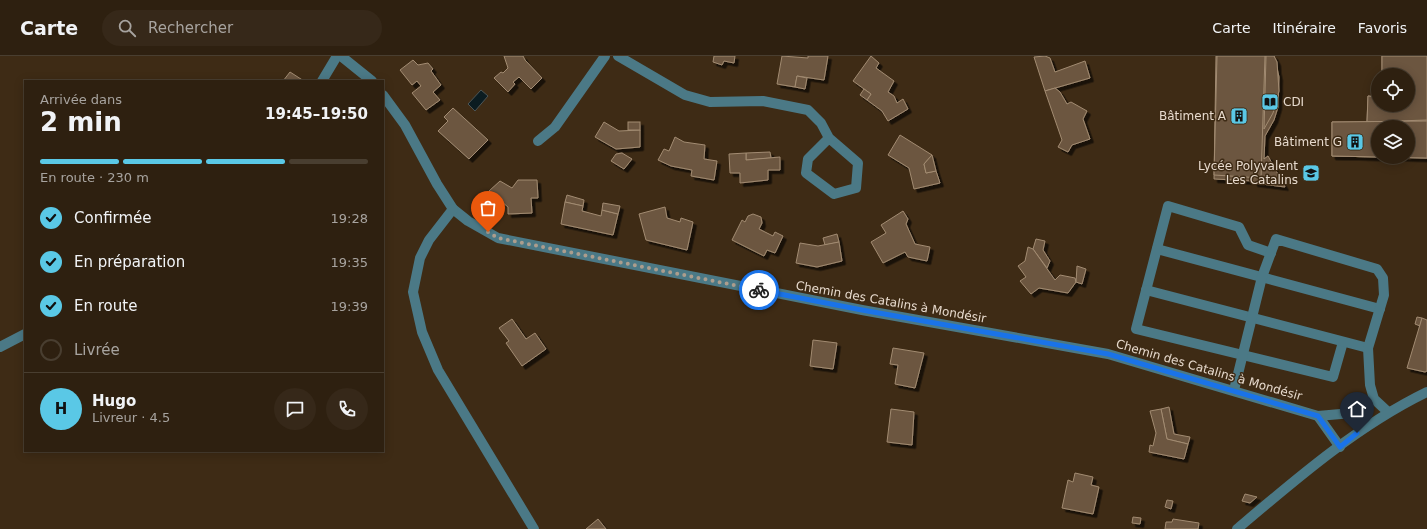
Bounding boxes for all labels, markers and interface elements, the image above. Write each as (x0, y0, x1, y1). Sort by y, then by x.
search box (102, 10, 382, 46)
text: Carte (20, 17, 78, 39)
icon: search (116, 17, 138, 39)
text: Rechercher (148, 19, 233, 37)
text: Carte (1212, 20, 1251, 36)
text: Itinéraire (1273, 20, 1336, 36)
text: Favoris (1358, 20, 1407, 36)
map controls (1371, 68, 1415, 164)
button: locate (1371, 68, 1415, 112)
text: Arrivée dans (40, 92, 122, 107)
library icon: CDI (1260, 92, 1280, 112)
place label: CDI (1283, 95, 1304, 109)
text: 19:45–19:50 (265, 105, 368, 123)
building icon: Bâtiment A (1229, 106, 1249, 126)
text: 2 min (40, 107, 122, 137)
place label: Bâtiment A (1159, 109, 1227, 123)
button: layers (1371, 120, 1415, 164)
building icon: Bâtiment G (1345, 132, 1365, 152)
place label: Bâtiment G (1274, 135, 1342, 149)
place label: Lycée Polyvalent Les Catalins (1198, 159, 1298, 187)
school or university icon: Lycée Polyvalent Les Catalins (1301, 163, 1321, 183)
text: En route · 230 m (40, 170, 149, 185)
pin (471, 191, 505, 232)
icon: bag (477, 197, 499, 219)
icon: check (40, 207, 62, 229)
text: Confirmée (74, 209, 152, 227)
text: 19:28 (331, 211, 368, 226)
icon: check (40, 251, 62, 273)
text: En préparation (74, 253, 185, 271)
text: 19:35 (331, 255, 368, 270)
courier (739, 270, 779, 310)
street label: Chemin des Catalins à Mondésir (795, 278, 987, 326)
icon: bike (748, 279, 770, 301)
icon: check (40, 295, 62, 317)
text: En route (74, 297, 137, 315)
text: 19:39 (331, 299, 368, 314)
street label: Chemin des Catalins à Mondésir (1114, 337, 1304, 403)
text: Livrée (74, 341, 120, 359)
button: chat (274, 388, 316, 430)
button: phone (326, 388, 368, 430)
text: Hugo (92, 392, 136, 410)
pin (1340, 392, 1374, 433)
icon: home (1346, 398, 1368, 420)
text: H (55, 400, 67, 418)
text: Livreur · 4.5 (92, 410, 170, 425)

